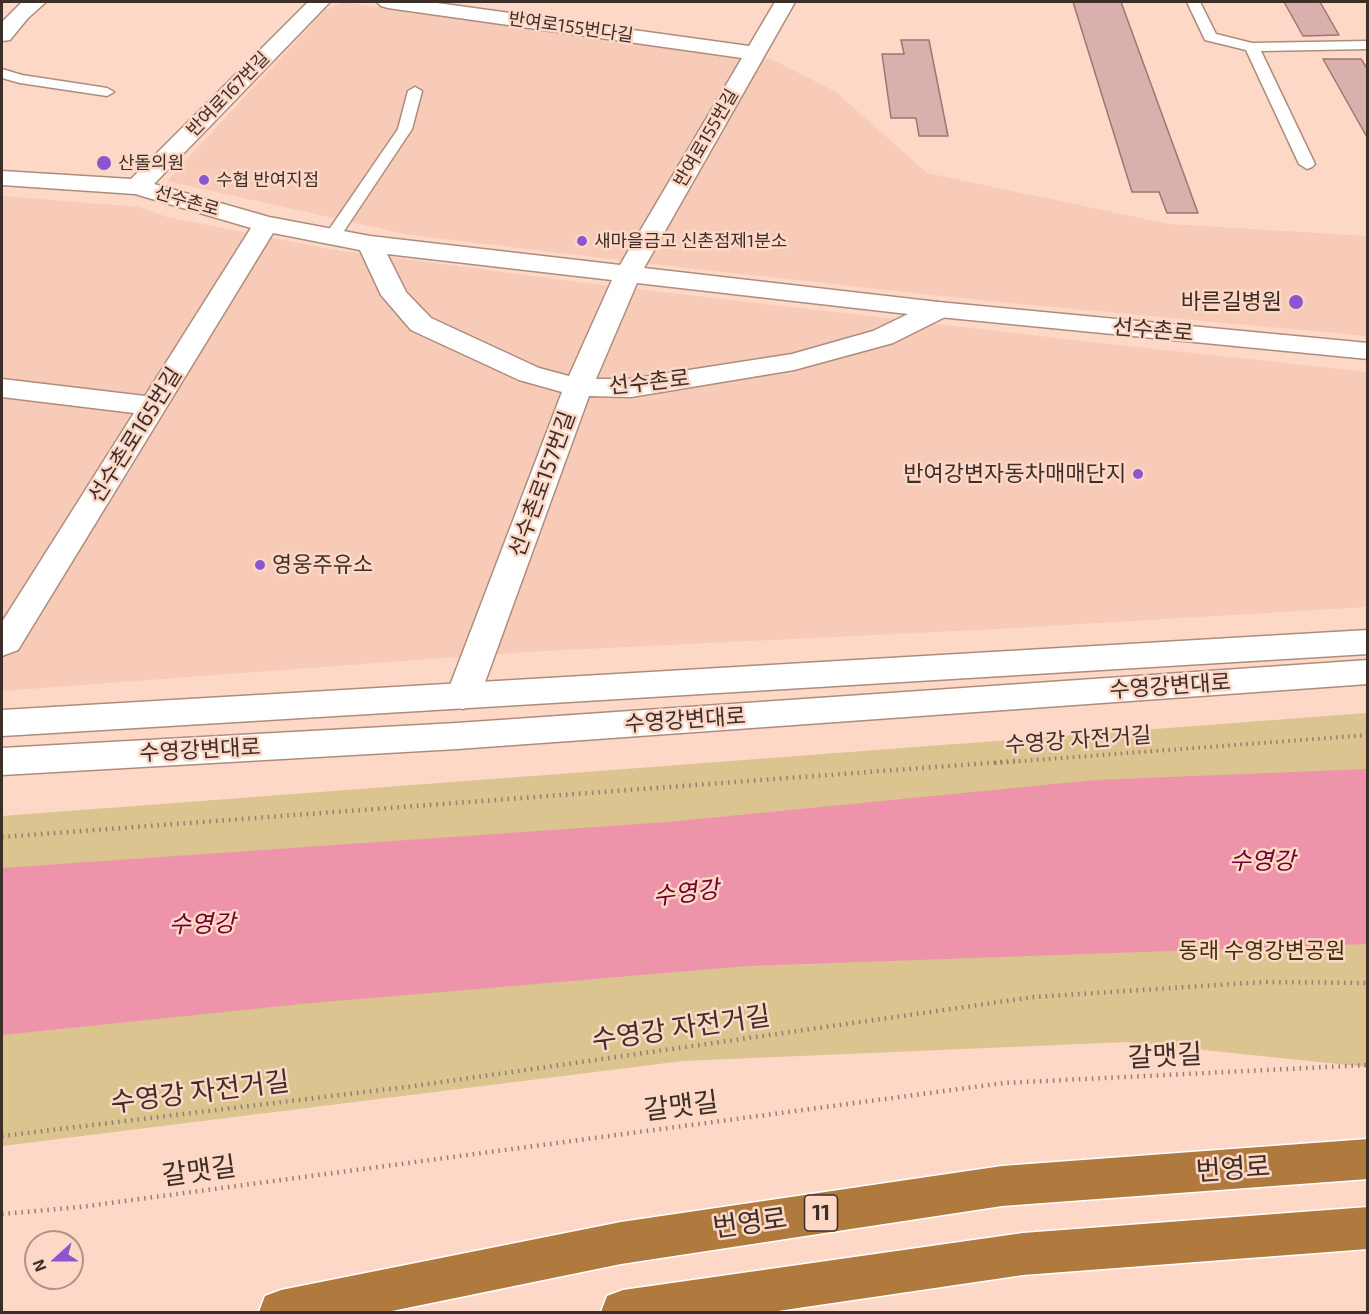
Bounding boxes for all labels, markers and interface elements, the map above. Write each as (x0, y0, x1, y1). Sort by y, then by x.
street label: 반여로155번다길 (507, 8, 635, 46)
street label: 반여로167번길 (182, 47, 274, 141)
street label: 반여로155번길 (669, 85, 743, 191)
place label: 산돌의원 (118, 152, 184, 174)
marker: 산돌의원 (95, 154, 113, 172)
place label: 수협 반여지점 (216, 169, 319, 191)
marker: 수협 반여지점 (197, 173, 211, 187)
street label: 선수촌로 (152, 181, 222, 221)
place label: 새마을금고 신촌점제1분소 (594, 230, 787, 252)
marker: 새마을금고 신촌점제1분소 (575, 234, 589, 248)
place label: 바른길병원 (1181, 289, 1282, 315)
marker: 바른길병원 (1287, 293, 1305, 311)
street label: 선수촌로 (1112, 313, 1194, 347)
street label: 선수촌로165번길 (83, 362, 187, 508)
street label: 선수촌로 (607, 365, 691, 399)
street label: 선수촌로157번길 (503, 407, 581, 561)
place label: 반여강변자동차매매단지 (903, 461, 1126, 487)
marker: 반여강변자동차매매단지 (1131, 467, 1145, 481)
place label: 영웅주유소 (272, 552, 373, 578)
marker: 영웅주유소 (253, 558, 267, 572)
street label: 수영강변대로 (1109, 669, 1231, 703)
street label: 수영강변대로 (624, 703, 746, 737)
street label: 수영강 자전거길 (1004, 722, 1152, 758)
street label: 수영강변대로 (139, 734, 261, 766)
water label: 수영강 (1229, 847, 1295, 875)
water label: 수영강 (651, 875, 721, 911)
water label: 수영강 (169, 909, 235, 939)
park label: 동래 수영강변공원 (1179, 938, 1345, 964)
street label: 수영강 자전거길 (590, 999, 772, 1057)
street label: 갈맷길 (1127, 1038, 1203, 1074)
street label: 수영강 자전거길 (109, 1065, 291, 1119)
street label: 갈맷길 (642, 1085, 720, 1127)
street label: 갈맷길 (160, 1150, 238, 1192)
street label: 번영로 (1195, 1150, 1271, 1188)
road number: 11 (804, 1195, 838, 1231)
street label: 번영로 (711, 1202, 789, 1244)
north arrow (24, 1230, 84, 1290)
text: N (28, 1257, 50, 1275)

